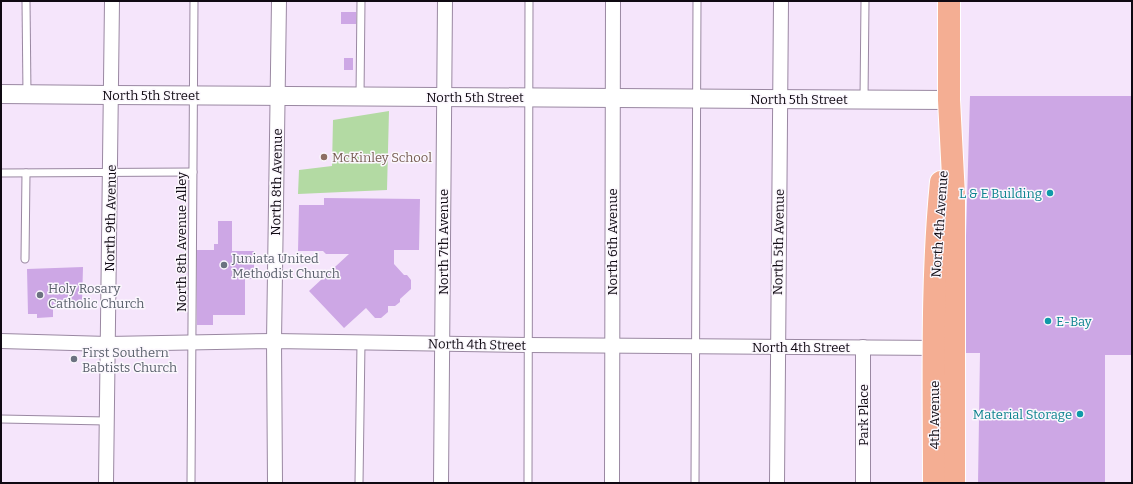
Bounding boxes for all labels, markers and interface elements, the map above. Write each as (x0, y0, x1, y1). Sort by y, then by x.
street label: North 5th Street (102, 88, 200, 103)
street label: North 5th Street (426, 90, 524, 105)
street label: North 5th Street (750, 92, 848, 107)
street label: North 8th Avenue (268, 128, 285, 236)
place label: McKinley School (332, 150, 432, 165)
marker: McKinley School (319, 152, 329, 162)
street label: North 9th Avenue (102, 164, 119, 272)
street label: North 4th Avenue (928, 170, 951, 278)
street label: North 8th Avenue Alley (174, 172, 189, 312)
place label: L & E Building (959, 186, 1042, 201)
street label: North 6th Avenue (605, 188, 620, 296)
marker: L & E Building (1045, 188, 1055, 198)
street label: North 7th Avenue (436, 189, 451, 295)
street label: North 5th Avenue (770, 189, 787, 295)
place label: Juniata United Methodist Church (231, 251, 340, 281)
marker: Juniata United Methodist Church (219, 260, 229, 270)
place label: Holy Rosary Catholic Church (48, 281, 144, 311)
marker: Holy Rosary Catholic Church (35, 290, 45, 300)
place label: E-Bay (1056, 314, 1092, 329)
marker: E-Bay (1043, 316, 1053, 326)
street label: North 4th Street (428, 336, 526, 353)
street label: North 4th Street (752, 340, 850, 355)
place label: First Southern Babtists Church (82, 345, 177, 375)
marker: First Southern Babtists Church (69, 354, 79, 364)
street label: 4th Avenue (927, 381, 942, 449)
street label: Park Place (856, 384, 871, 446)
place label: Material Storage (973, 407, 1072, 422)
marker: Material Storage (1075, 409, 1085, 419)

